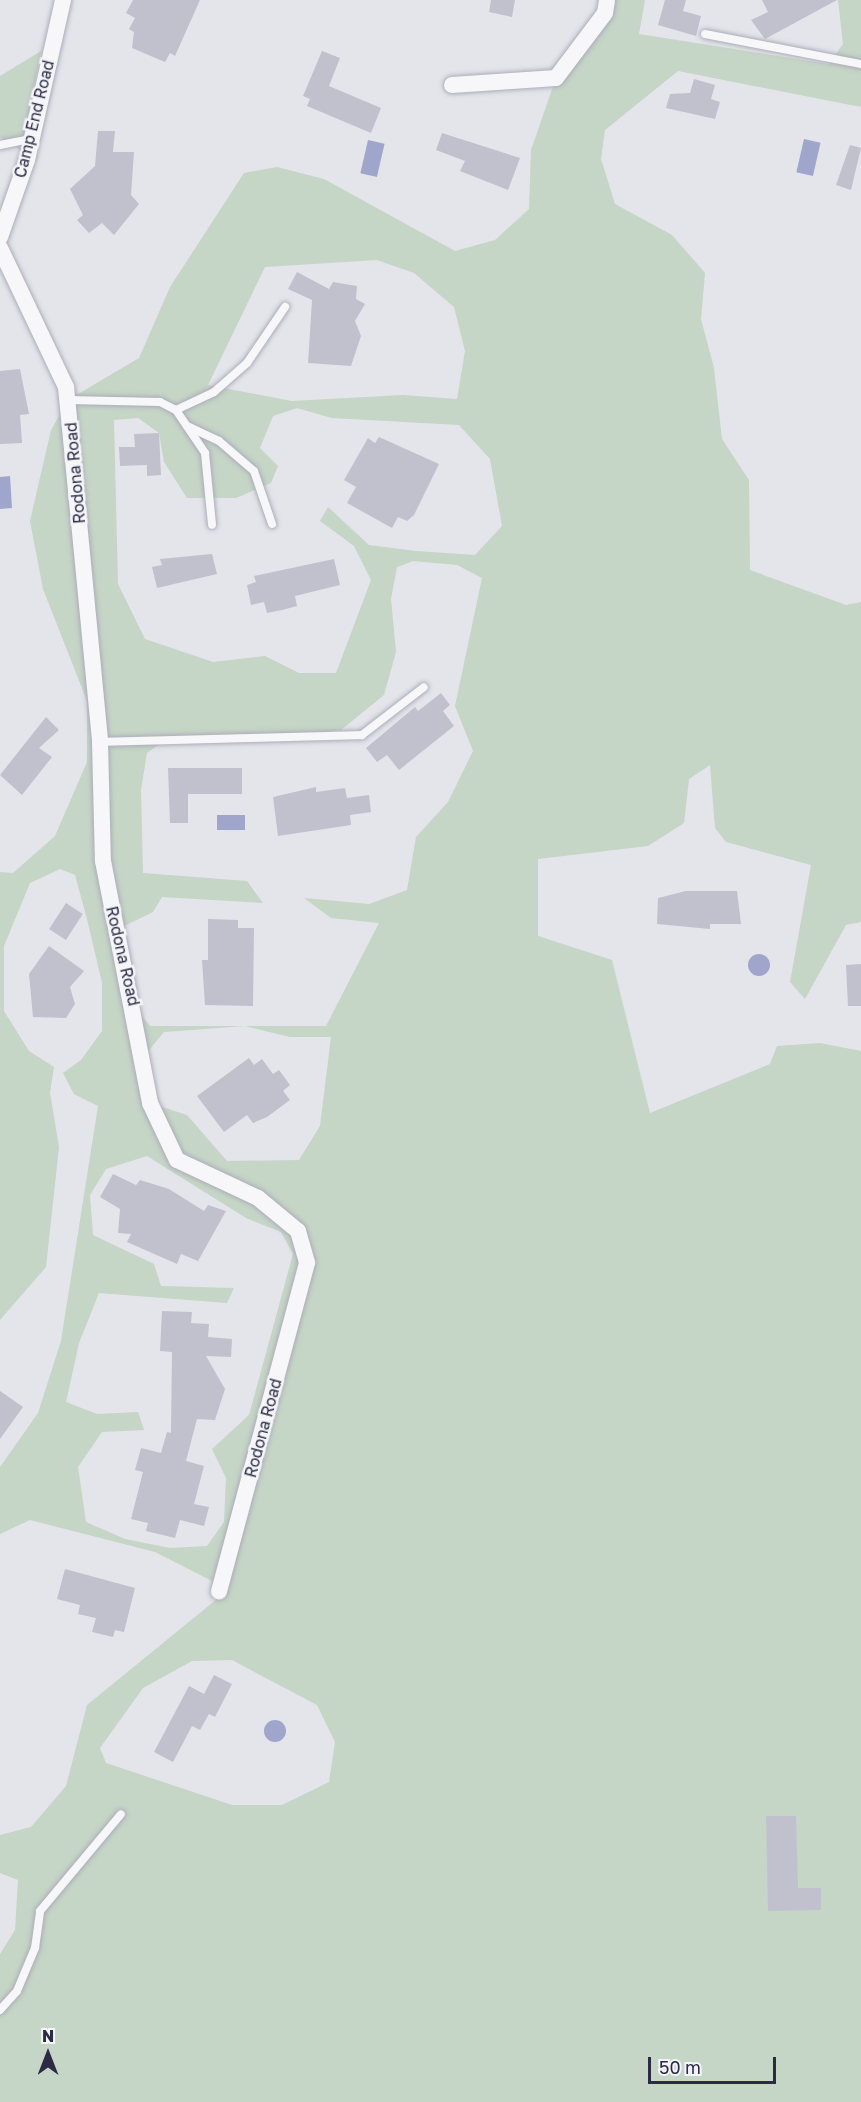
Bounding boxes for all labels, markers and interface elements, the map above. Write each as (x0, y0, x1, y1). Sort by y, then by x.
street label: Camp End Road (10, 58, 58, 180)
street label: Rodona Road (61, 421, 89, 525)
street label: Rodona Road (102, 904, 144, 1008)
street label: Rodona Road (241, 1376, 285, 1480)
north arrow (18, 2024, 78, 2084)
text: N (42, 2026, 54, 2046)
scale bar (651, 2045, 778, 2083)
text: 50 m (659, 2056, 701, 2078)

